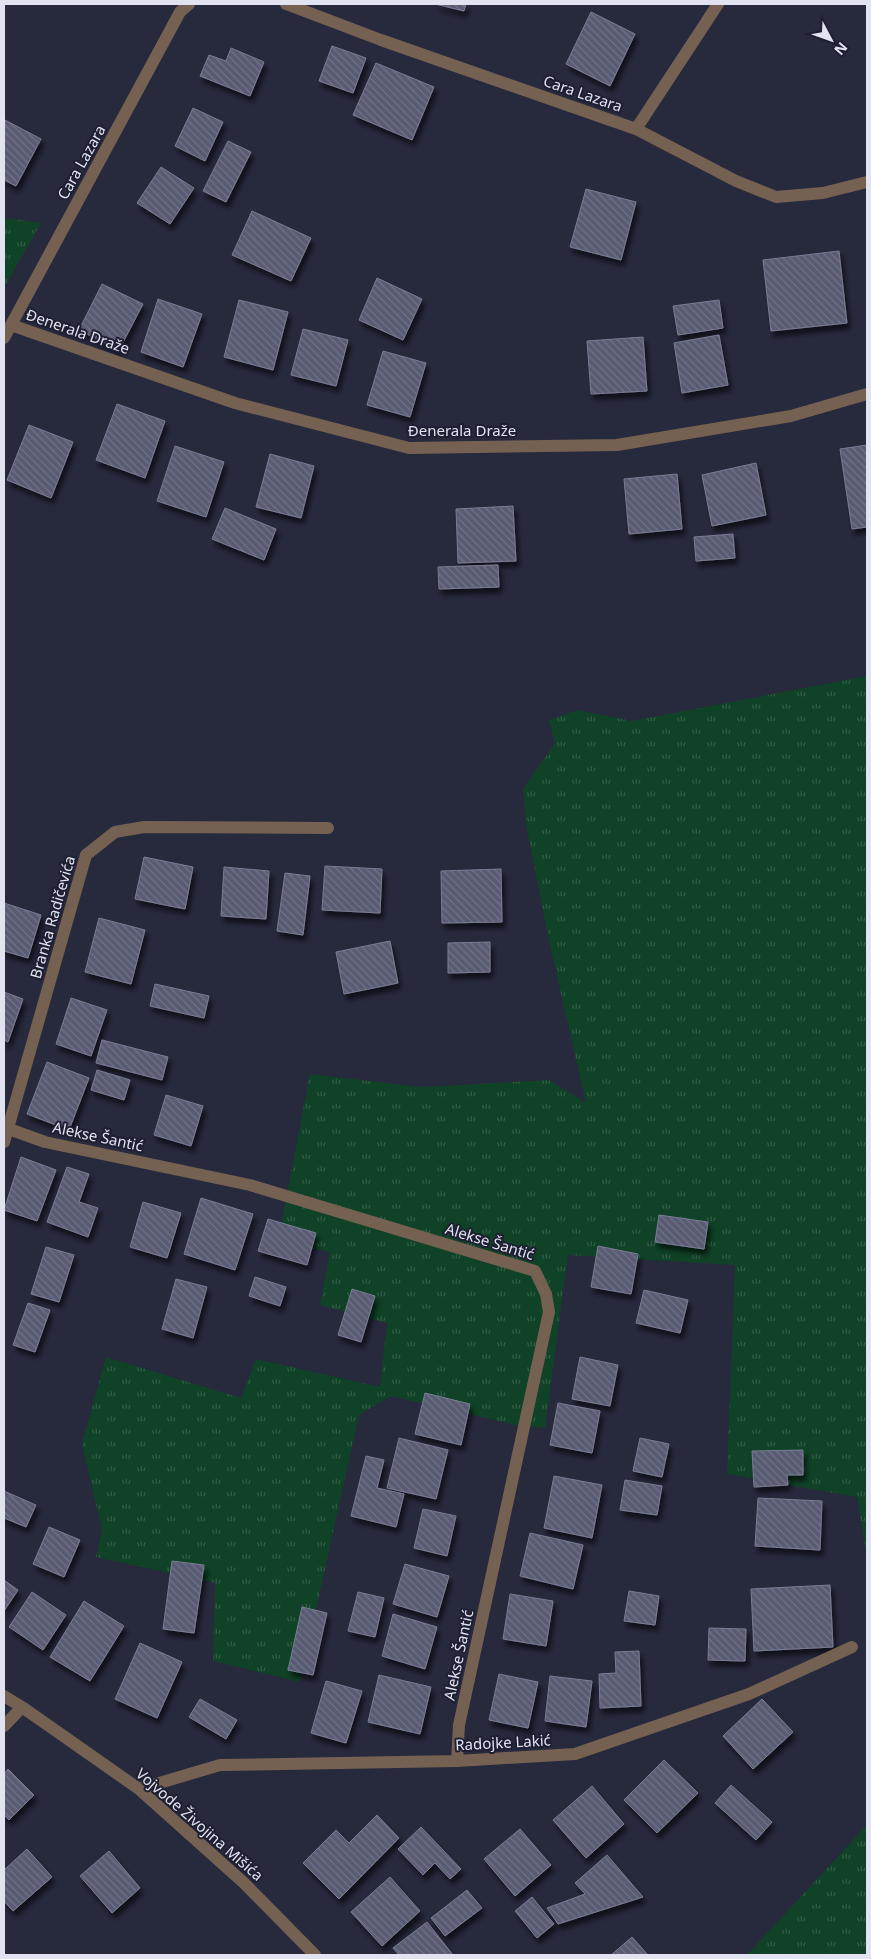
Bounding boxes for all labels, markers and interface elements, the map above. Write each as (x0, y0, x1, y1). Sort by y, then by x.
north arrow (806, 15, 856, 65)
text: N (830, 38, 852, 59)
street label: Cara Lazara (541, 70, 625, 116)
street label: Cara Lazara (52, 121, 110, 203)
street label: Đenerala Draže (23, 304, 133, 358)
street label: Đenerala Draže (408, 420, 516, 440)
street label: Branka Radičevića (25, 853, 79, 981)
street label: Alekse Šantić (51, 1117, 145, 1155)
street label: Alekse Šantić (443, 1218, 537, 1264)
street label: Alekse Šantić (439, 1608, 477, 1702)
street label: Radojke Lakić (455, 1730, 551, 1754)
street label: Vojvode Živojina Mišića (132, 1763, 268, 1885)

